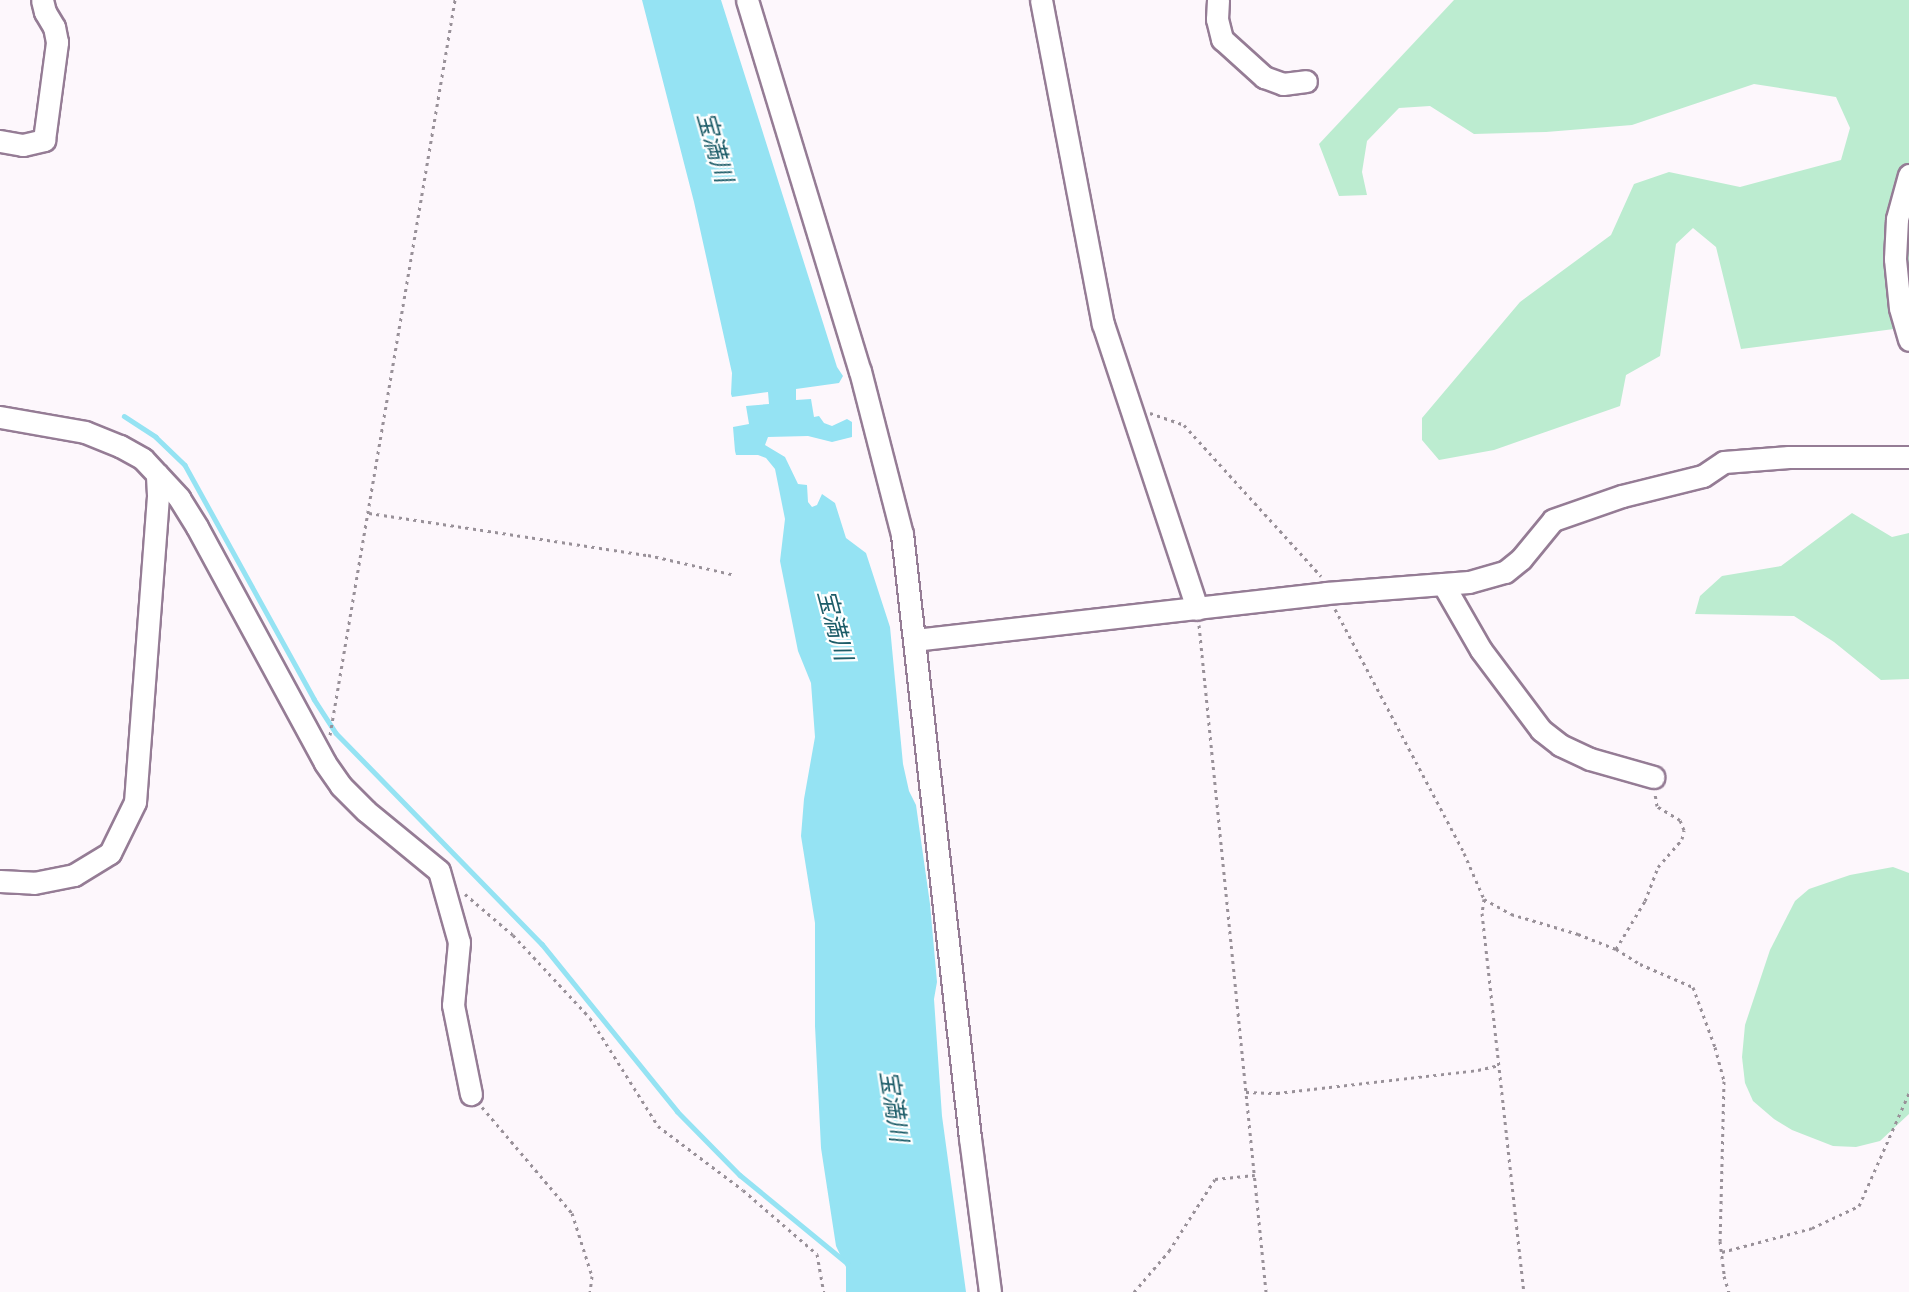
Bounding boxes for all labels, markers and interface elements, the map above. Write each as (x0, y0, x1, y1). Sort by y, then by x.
water label: 宝満川 (691, 108, 739, 186)
water label: 宝満川 (812, 586, 858, 664)
water label: 宝満川 (874, 1068, 914, 1144)

